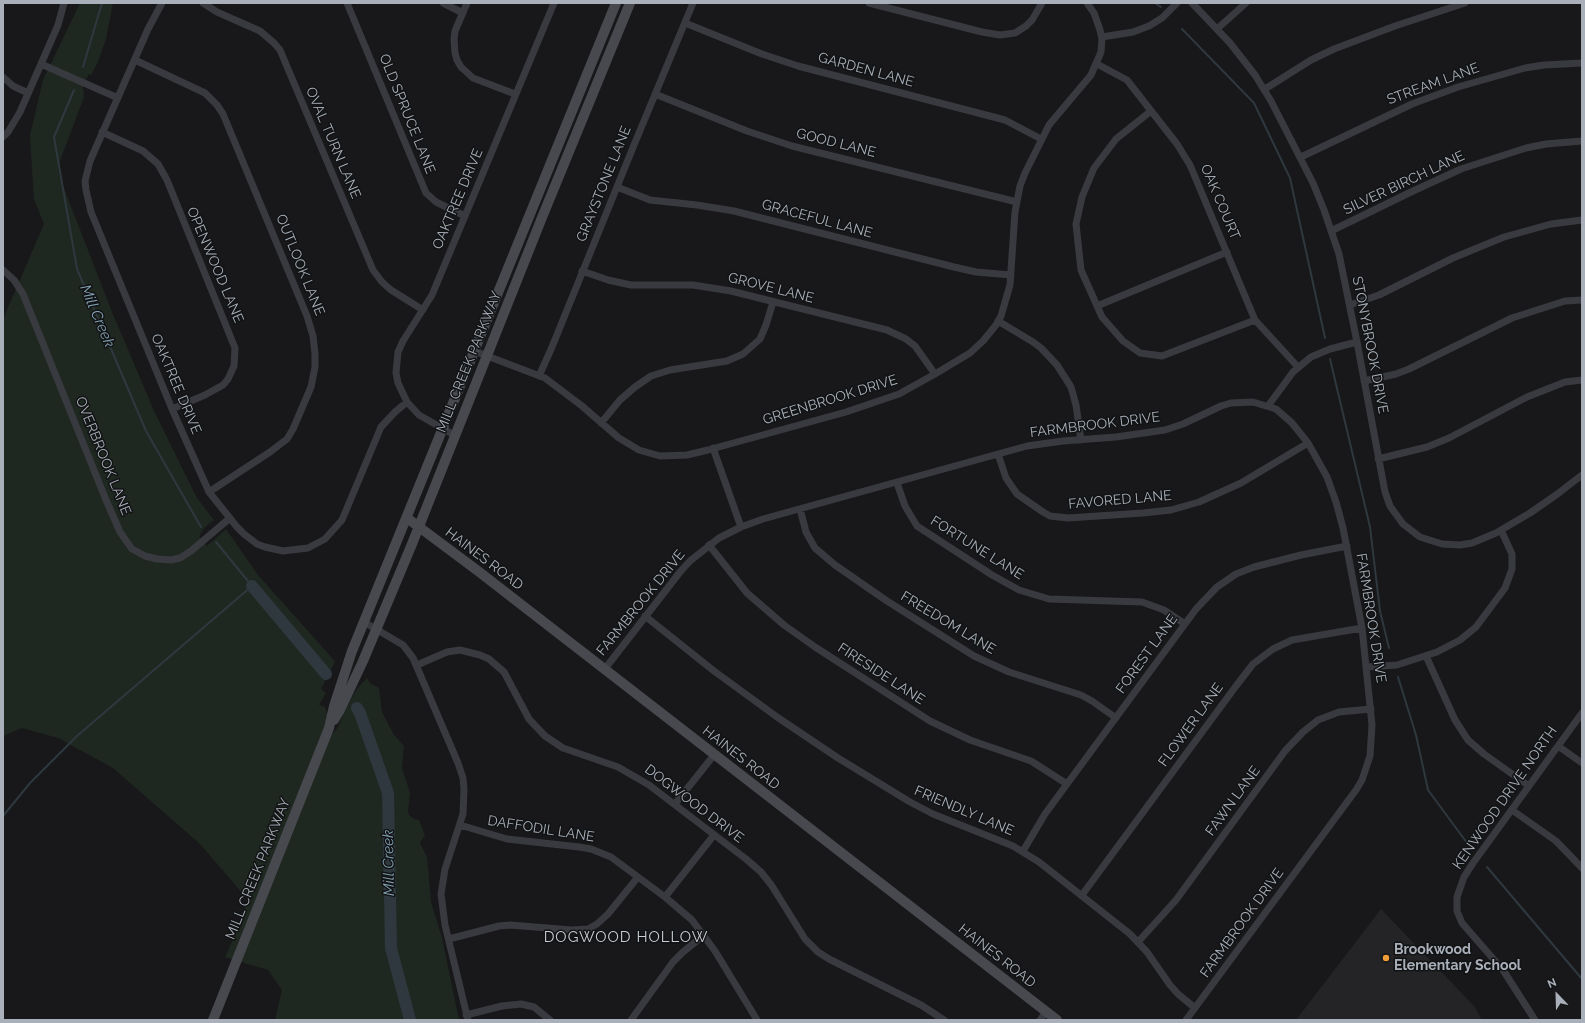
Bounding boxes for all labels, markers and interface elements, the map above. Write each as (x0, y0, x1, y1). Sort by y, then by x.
street label: GARDEN LANE (816, 49, 916, 91)
street label: OLD SPRUCE LANE (375, 52, 439, 176)
street label: STREAM LANE (1385, 60, 1481, 108)
street label: OVAL TURN LANE (302, 85, 364, 201)
street label: GRAYSTONE LANE (573, 124, 635, 244)
street label: GOOD LANE (794, 125, 878, 161)
street label: OAKTREE DRIVE (429, 146, 487, 252)
street label: SILVER BIRCH LANE (1341, 148, 1467, 218)
street label: OAK COURT (1197, 162, 1243, 242)
street label: GRACEFUL LANE (760, 196, 874, 242)
street label: OPENWOOD LANE (183, 204, 247, 326)
street label: OUTLOOK LANE (272, 212, 328, 318)
street label: GROVE LANE (726, 269, 816, 307)
street label: STONYBROOK DRIVE (1348, 275, 1392, 415)
water label: Mill Creek (76, 282, 118, 350)
street label: MILL CREEK PARKWAY (433, 289, 505, 435)
street label: OAKTREE DRIVE (147, 331, 205, 437)
street label: GREENBROOK DRIVE (761, 372, 899, 428)
street label: OVERBROOK LANE (72, 394, 134, 518)
street label: FARMBROOK DRIVE (1029, 409, 1161, 441)
street label: FAVORED LANE (1068, 487, 1172, 513)
street label: FORTUNE LANE (927, 513, 1027, 583)
street label: HAINES ROAD (442, 524, 526, 594)
street label: FARMBROOK DRIVE (593, 547, 689, 659)
street label: FARMBROOK DRIVE (1352, 552, 1390, 684)
street label: FREEDOM LANE (897, 588, 999, 658)
street label: FOREST LANE (1113, 611, 1181, 697)
street label: FIRESIDE LANE (834, 640, 928, 708)
street label: FLOWER LANE (1155, 680, 1227, 770)
street label: HAINES ROAD (699, 723, 783, 793)
street label: KENWOOD DRIVE NORTH (1449, 723, 1561, 873)
street label: DOGWOOD DRIVE (641, 761, 747, 847)
street label: FAWN LANE (1202, 763, 1264, 839)
street label: FRIENDLY LANE (912, 782, 1016, 840)
street label: MILL CREEK PARKWAY (222, 796, 294, 942)
street label: DAFFODIL LANE (486, 812, 596, 846)
water label: Mill Creek (379, 830, 399, 896)
street label: FARMBROOK DRIVE (1197, 865, 1287, 981)
street label: HAINES ROAD (955, 921, 1039, 991)
district label: DOGWOOD HOLLOW (544, 928, 708, 946)
place label: Brookwood Elementary School (1394, 942, 1521, 974)
marker: Brookwood Elementary School (1381, 953, 1391, 963)
north arrow (1537, 975, 1577, 1015)
text: N (1546, 976, 1559, 991)

